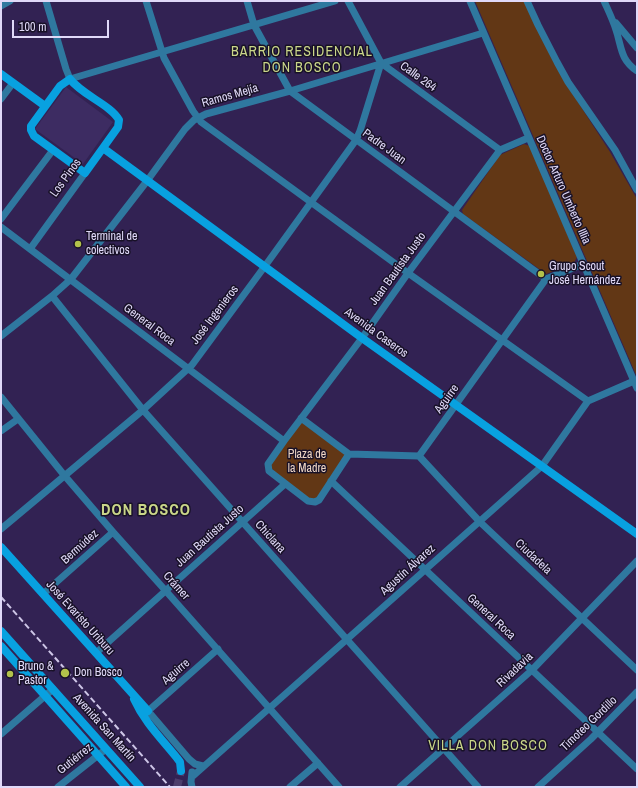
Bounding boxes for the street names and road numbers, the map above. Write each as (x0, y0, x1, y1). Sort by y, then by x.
street label: Calle 264 (397, 59, 439, 95)
street label: Ramos Mejía (200, 81, 260, 111)
street label: Padre Juan (359, 126, 409, 168)
street label: Doctor Arturo Umberto Illia (533, 134, 593, 246)
street label: Los Pinos (47, 156, 85, 200)
street label: Juan Bautista Justo (367, 230, 429, 308)
street label: José Ingenieros (188, 283, 242, 347)
street label: General Roca (120, 301, 178, 349)
street label: Avenida Caseros (341, 305, 411, 361)
street label: Aguirre (432, 382, 462, 416)
street label: Juan Bautista Justo (173, 502, 247, 570)
street label: Chiclana (252, 518, 288, 556)
street label: Bermúdez (59, 527, 101, 567)
street label: Ciudadela (512, 536, 554, 578)
street label: Agustín Álvarez (378, 542, 438, 598)
street label: Crámer (160, 569, 192, 603)
street label: José Evaristo Uriburu (43, 578, 117, 658)
street label: General Roca (464, 591, 518, 643)
street label: Rivadavia (494, 650, 536, 690)
street label: Aguirre (159, 656, 193, 688)
street label: Avenida San Martín (70, 691, 138, 765)
street label: Timoteo Gordillo (558, 693, 620, 755)
street label: Gutiérrez (55, 740, 95, 778)

